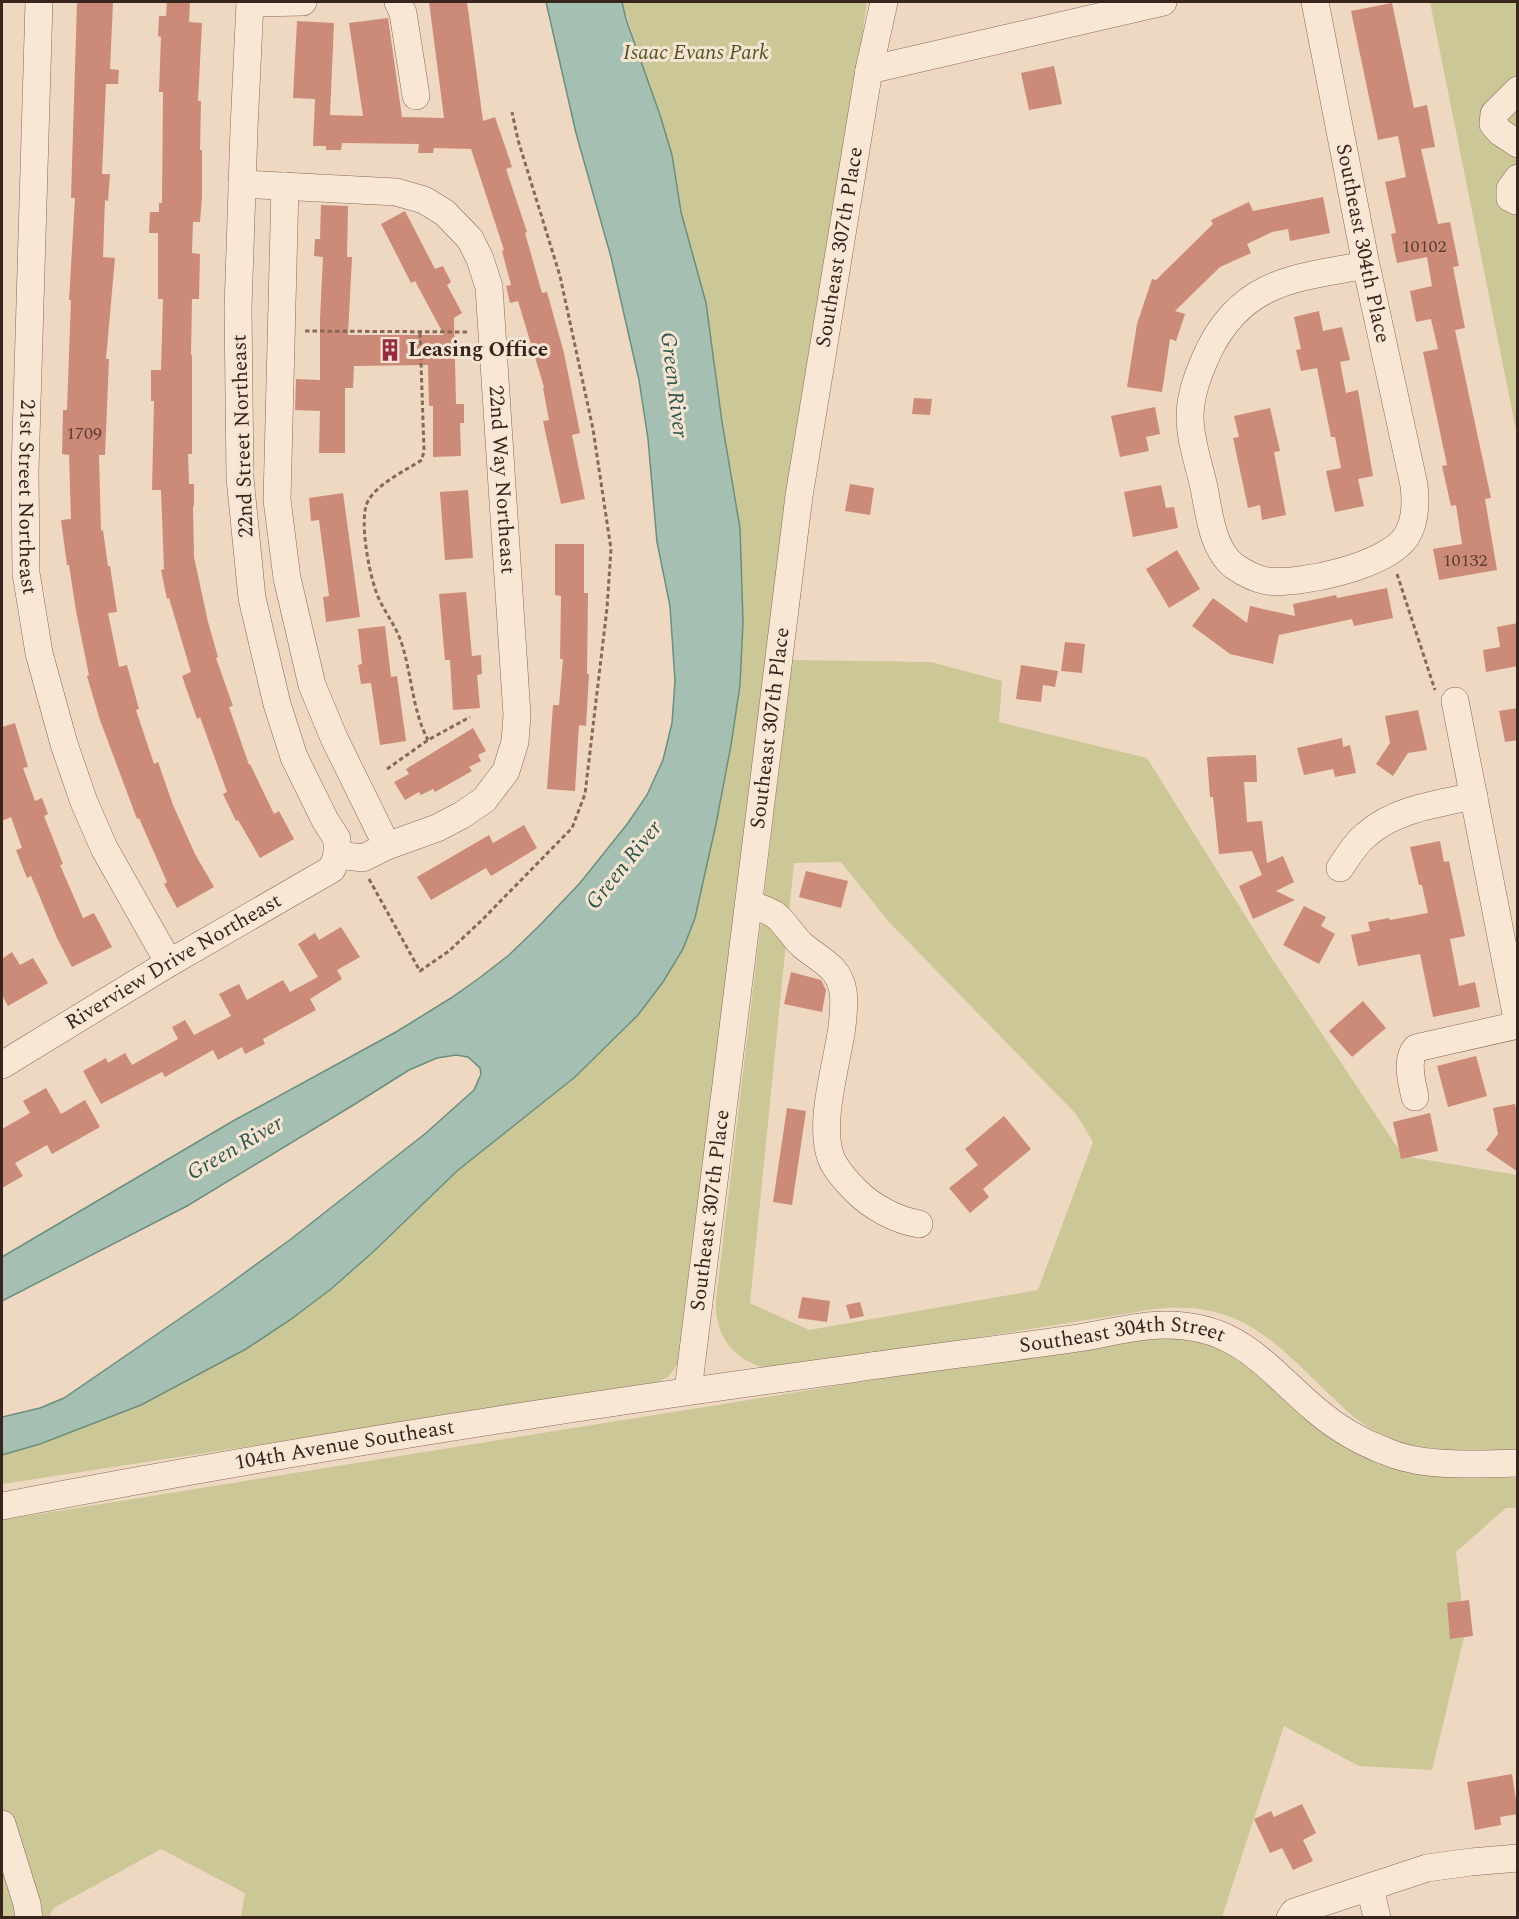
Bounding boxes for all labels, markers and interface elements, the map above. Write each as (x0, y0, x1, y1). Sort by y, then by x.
park label: Isaac Evans Park (623, 37, 769, 69)
street label: Southeast 304th Place (1327, 141, 1399, 346)
street label: Southeast 307th Place (808, 144, 872, 350)
house number: 10102 (1402, 233, 1447, 260)
water label: Green River (651, 330, 697, 440)
street label: 22nd Street Northeast (223, 334, 263, 538)
place label: Leasing Office (408, 334, 548, 366)
building icon: Leasing Office (377, 337, 403, 363)
street label: 22nd Way Northeast (479, 384, 524, 575)
street label: 21st Street Northeast (9, 398, 45, 597)
house number: 1709 (66, 420, 102, 447)
house number: 10132 (1443, 547, 1488, 574)
street label: Southeast 307th Place (742, 625, 799, 831)
water label: Green River (578, 813, 671, 917)
street label: Riverview Drive Northeast (59, 885, 288, 1039)
water label: Green River (181, 1107, 290, 1189)
street label: Southeast 307th Place (682, 1108, 739, 1313)
street label: Southeast 304th Street (1017, 1309, 1230, 1362)
street label: 104th Avenue Southeast (232, 1411, 457, 1479)

